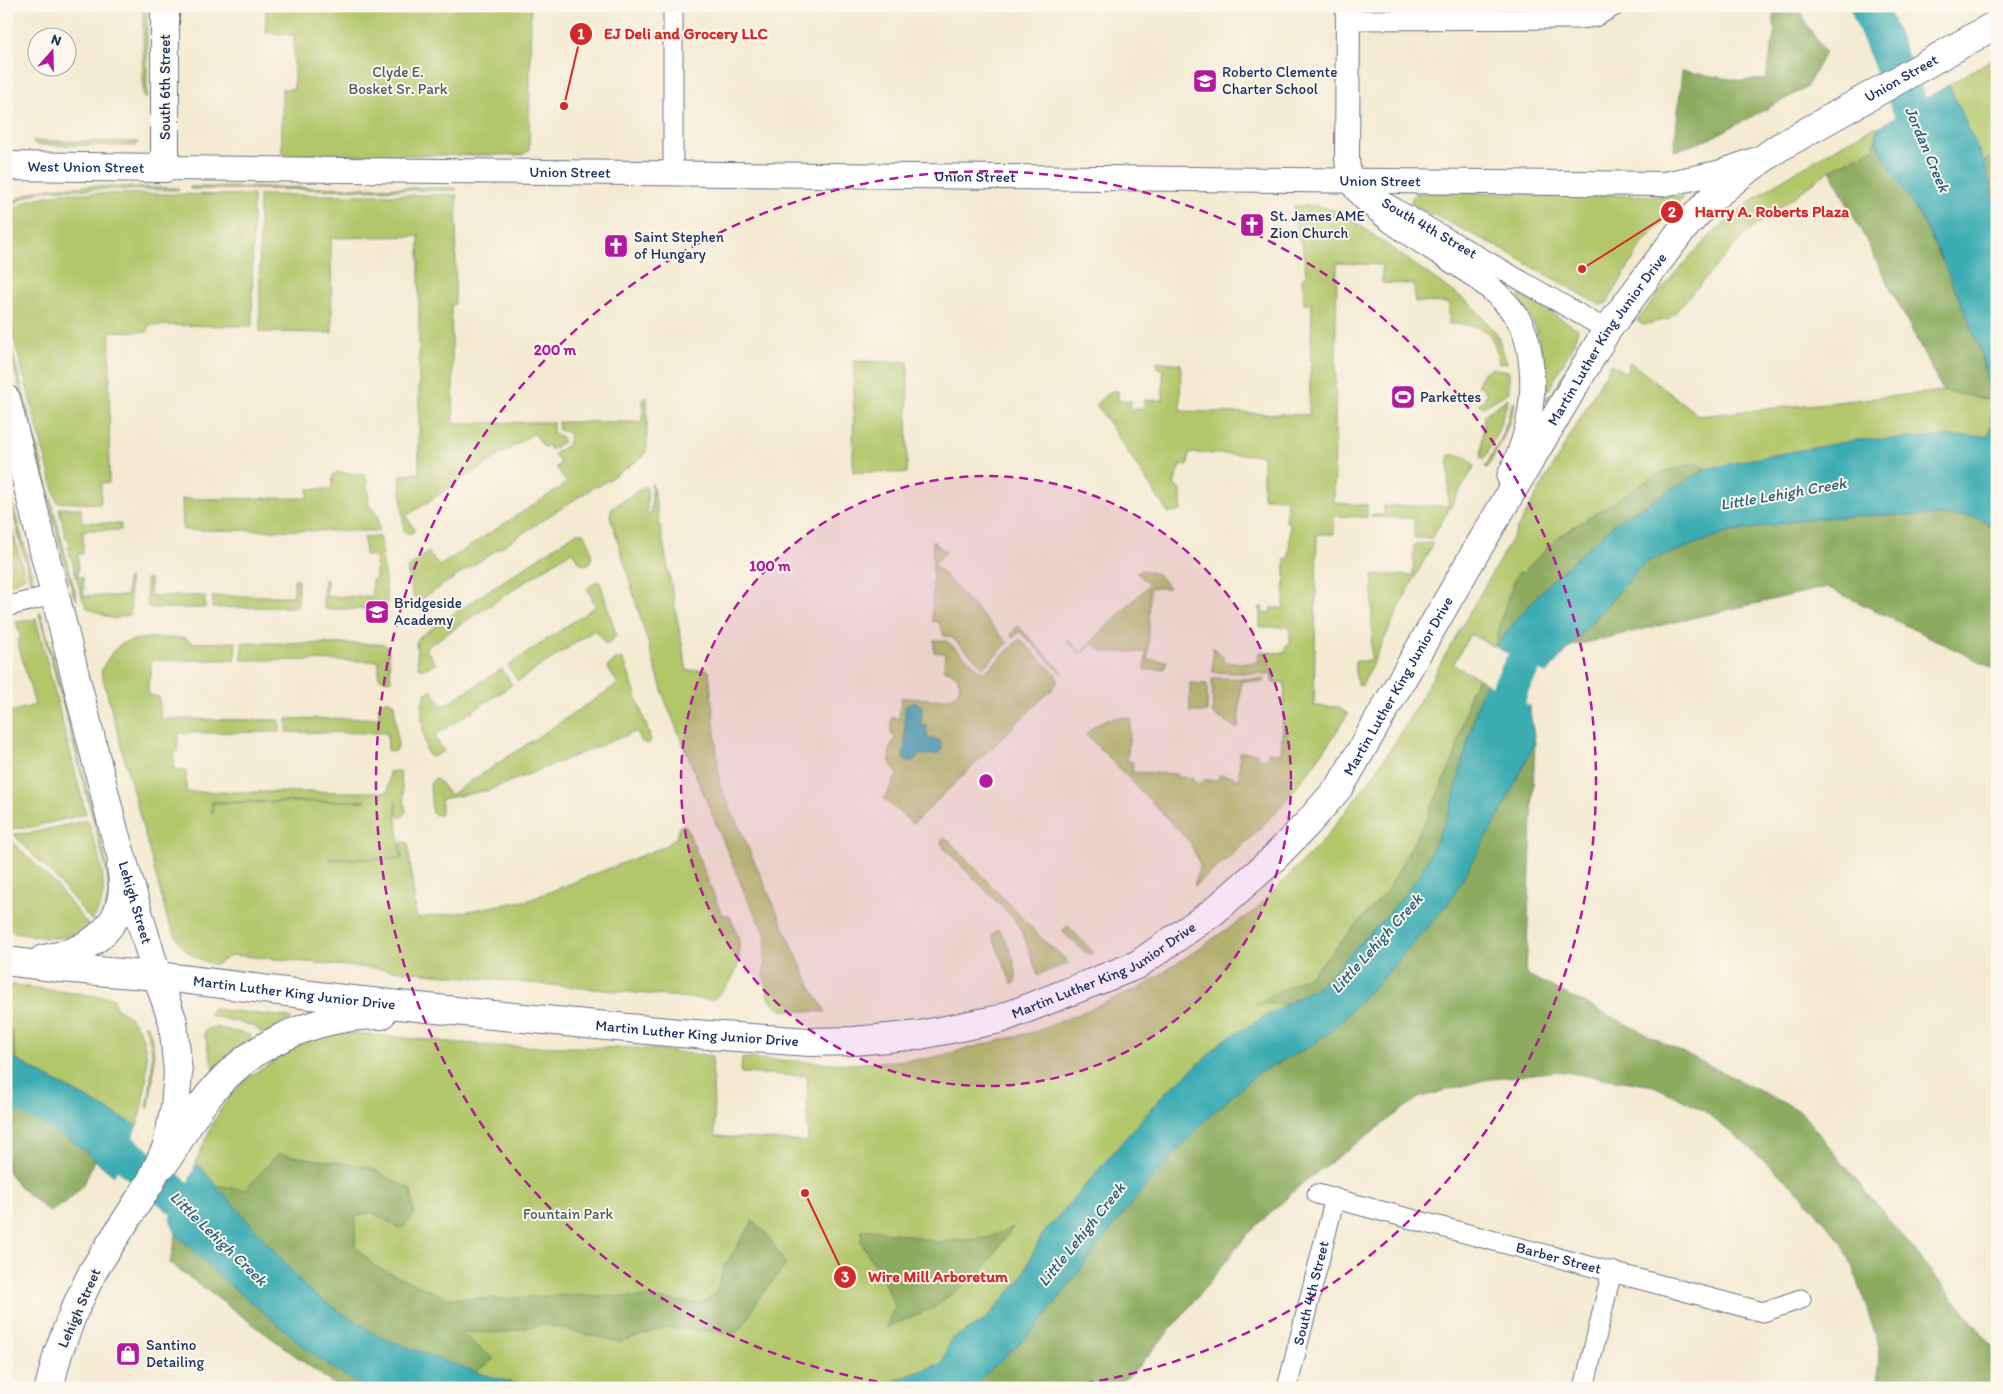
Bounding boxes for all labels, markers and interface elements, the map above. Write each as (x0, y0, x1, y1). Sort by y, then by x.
callout: EJ Deli and Grocery LLC (569, 18, 778, 49)
text: EJ Deli and Grocery LLC (604, 24, 769, 44)
text: 1 (578, 25, 585, 43)
north arrow (28, 28, 78, 78)
text: N (49, 31, 64, 50)
street label: South 6th Street (156, 34, 174, 140)
street label: Union Street (1861, 50, 1941, 106)
park label: Clyde E. Bosket Sr. Park (348, 63, 448, 98)
place label: Roberto Clemente Charter School (1222, 63, 1338, 98)
school or university icon: Roberto Clemente Charter School (1192, 68, 1218, 94)
water label: Jordan Creek (1901, 104, 1954, 196)
street label: West Union Street (27, 157, 145, 177)
street label: Union Street (529, 163, 611, 182)
street label: Union Street (934, 167, 1016, 186)
street label: Union Street (1339, 172, 1421, 190)
street label: South 4th Street (1379, 193, 1481, 263)
callout: Harry A. Roberts Plaza (1660, 196, 1859, 227)
text: Harry A. Roberts Plaza (1695, 202, 1849, 222)
text: 2 (1668, 203, 1676, 221)
place label: St. James AME Zion Church (1270, 207, 1365, 242)
church icon: St. James AME Zion Church (1239, 212, 1265, 238)
place label: Saint Stephen of Hungary (634, 228, 725, 263)
church icon: Saint Stephen of Hungary (603, 233, 629, 259)
street label: Martin Luther King Junior Drive (1543, 249, 1671, 429)
text: 200 m (534, 341, 577, 359)
sports icon: Parkettes (1390, 384, 1416, 410)
place label: Parkettes (1420, 388, 1482, 406)
water label: Little Lehigh Creek (1719, 473, 1848, 514)
text: 100 m (749, 557, 791, 575)
street label: Martin Luther King Junior Drive (1339, 593, 1457, 779)
place label: Bridgeside Academy (394, 594, 462, 629)
school or university icon: Bridgeside Academy (364, 599, 390, 625)
centre of rings (977, 772, 995, 790)
street label: Lehigh Street (114, 859, 156, 946)
water label: Little Lehigh Creek (1327, 889, 1427, 997)
street label: Martin Luther King Junior Drive (1009, 918, 1199, 1023)
street label: Martin Luther King Junior Drive (192, 972, 396, 1014)
street label: Martin Luther King Junior Drive (595, 1016, 799, 1050)
water label: Little Lehigh Creek (1034, 1178, 1129, 1290)
water label: Little Lehigh Creek (166, 1187, 272, 1290)
park label: Fountain Park (523, 1205, 613, 1223)
street label: Barber Street (1514, 1238, 1604, 1278)
street label: South 4th Street (1289, 1239, 1333, 1347)
callout: Wire Mill Arboretum (833, 1261, 1017, 1292)
street label: Lehigh Street (53, 1265, 105, 1351)
text: Wire Mill Arboretum (868, 1267, 1008, 1286)
text: 3 (841, 1268, 849, 1286)
place label: Santino Detailing (146, 1336, 205, 1371)
shop icon: Santino Detailing (115, 1341, 141, 1367)

